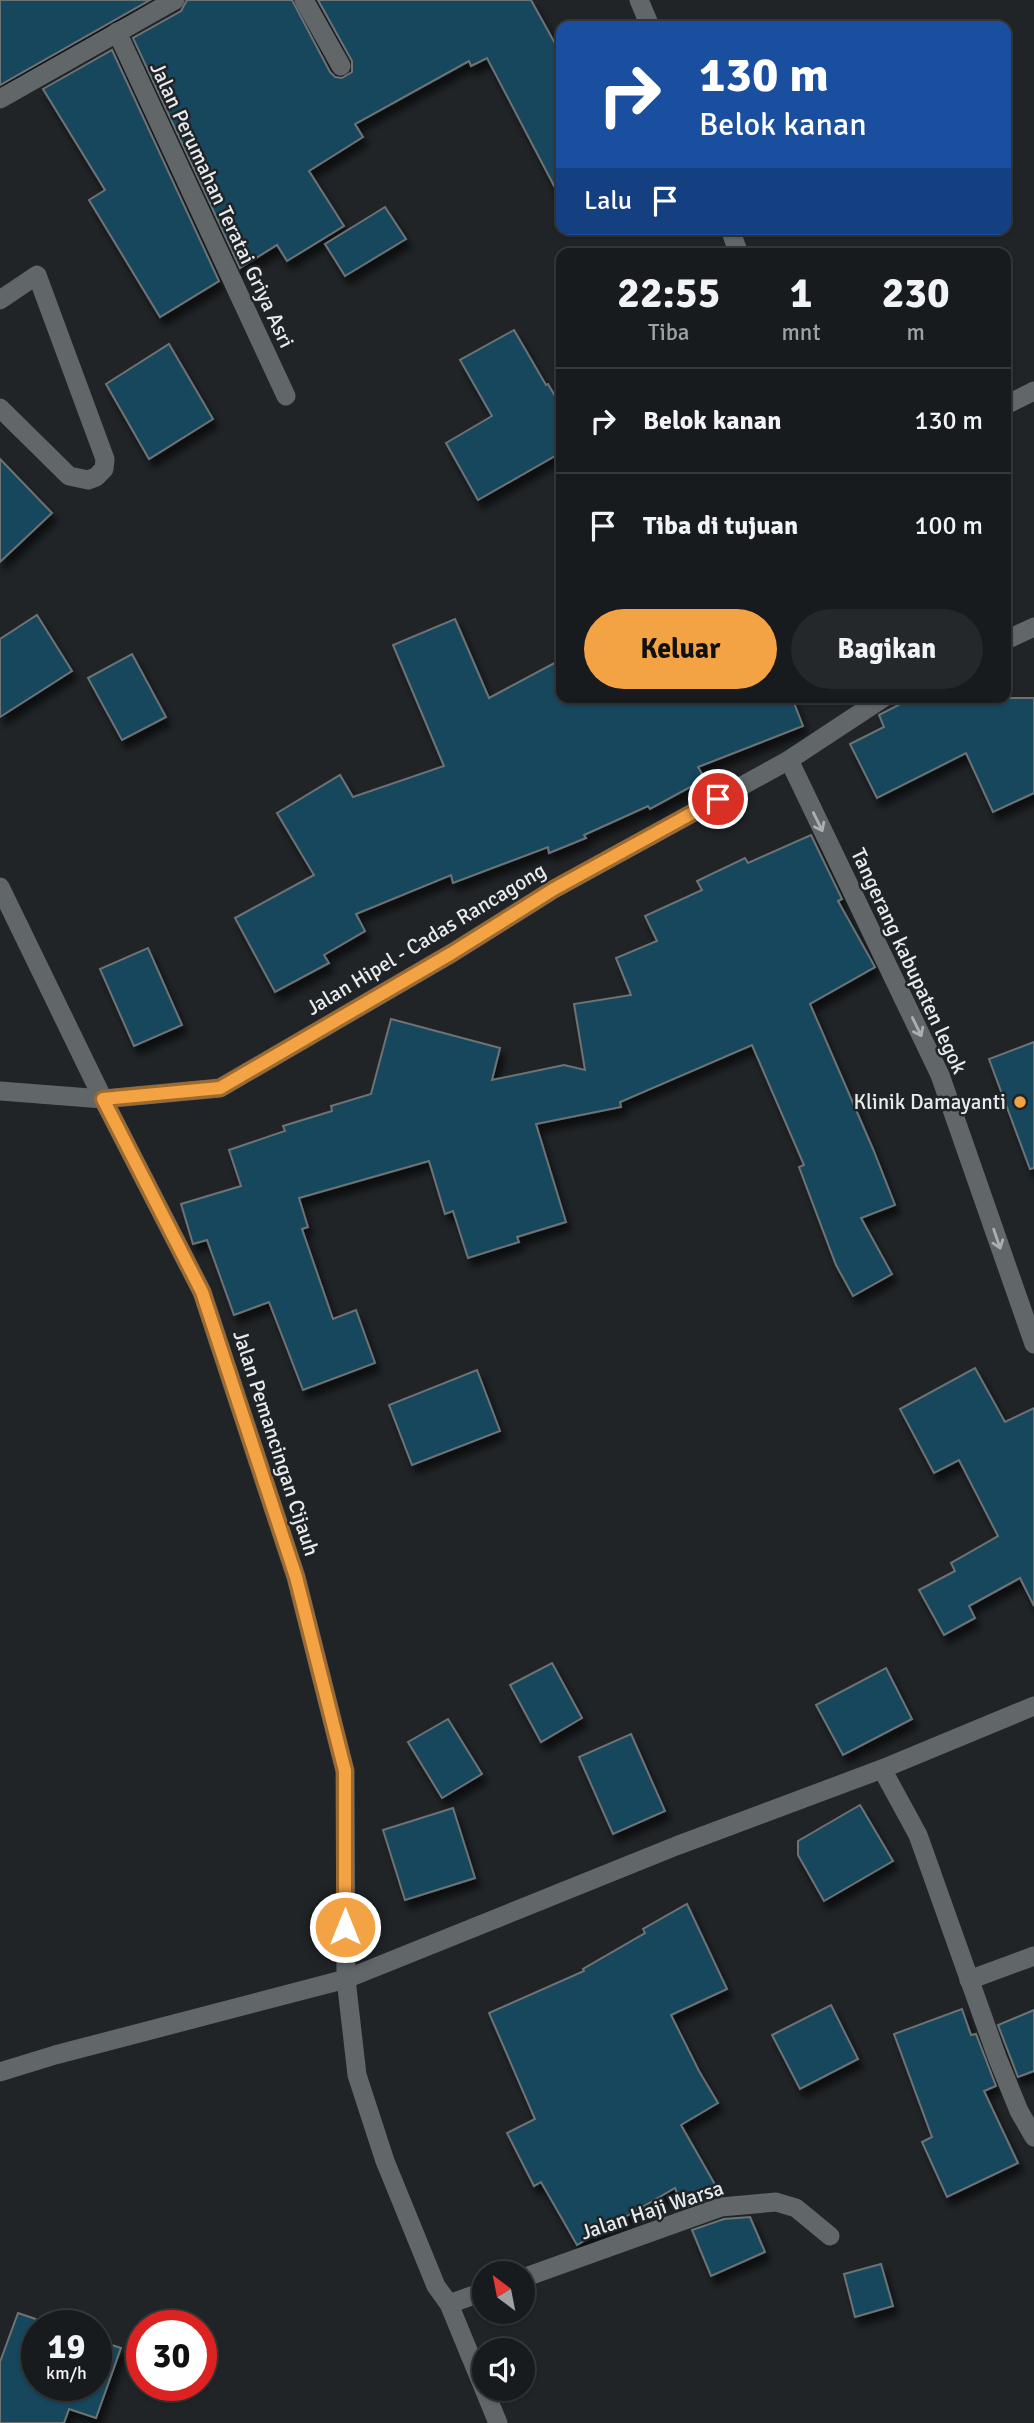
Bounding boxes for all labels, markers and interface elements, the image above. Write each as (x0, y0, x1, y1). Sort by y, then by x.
text: 130 m (699, 45, 829, 105)
icon: right (584, 49, 675, 140)
street label: Jalan Perumahan Teratai Griya Asri (144, 58, 300, 352)
text: Belok kanan (699, 105, 867, 144)
icon: arrive (646, 182, 684, 220)
text: Lalu (584, 185, 632, 217)
text: 22:55 (617, 268, 720, 319)
text: 1 (790, 268, 812, 319)
text: 230 (882, 268, 950, 319)
text: Tiba (648, 318, 689, 347)
text: mnt (782, 318, 820, 347)
text: m (907, 318, 925, 347)
icon: right (584, 402, 622, 440)
text: Belok kanan (643, 405, 781, 437)
text: 130 m (914, 405, 983, 437)
icon: arrive (584, 507, 622, 545)
text: Tiba di tujuan (643, 510, 798, 542)
text: 100 m (914, 510, 983, 542)
button: Keluar (584, 609, 777, 689)
button: Bagikan (791, 609, 983, 689)
pin (688, 769, 748, 829)
icon: arrive (699, 780, 737, 818)
one-way arrow (812, 811, 825, 832)
street label: Tangerang kabupaten legok (845, 844, 973, 1078)
street label: Jalan Hipel - Cadas Rancagong (301, 857, 551, 1021)
one-way arrow (910, 1016, 924, 1037)
place label: Klinik Damayanti (853, 1089, 1006, 1115)
marker: Klinik Damayanti (1012, 1094, 1028, 1110)
one-way arrow (992, 1228, 1004, 1250)
street label: Jalan Pemancingan Cijauh (227, 1327, 325, 1559)
position arrow (308, 1890, 382, 1964)
street label: Jalan Haji Warsa (577, 2175, 727, 2245)
north arrow (472, 2261, 536, 2324)
map controls (472, 2261, 535, 2401)
speed limit sign: 30 (126, 2310, 217, 2401)
text: 19 (48, 2325, 85, 2368)
button: sound (472, 2338, 535, 2401)
text: km/h (46, 2362, 87, 2384)

